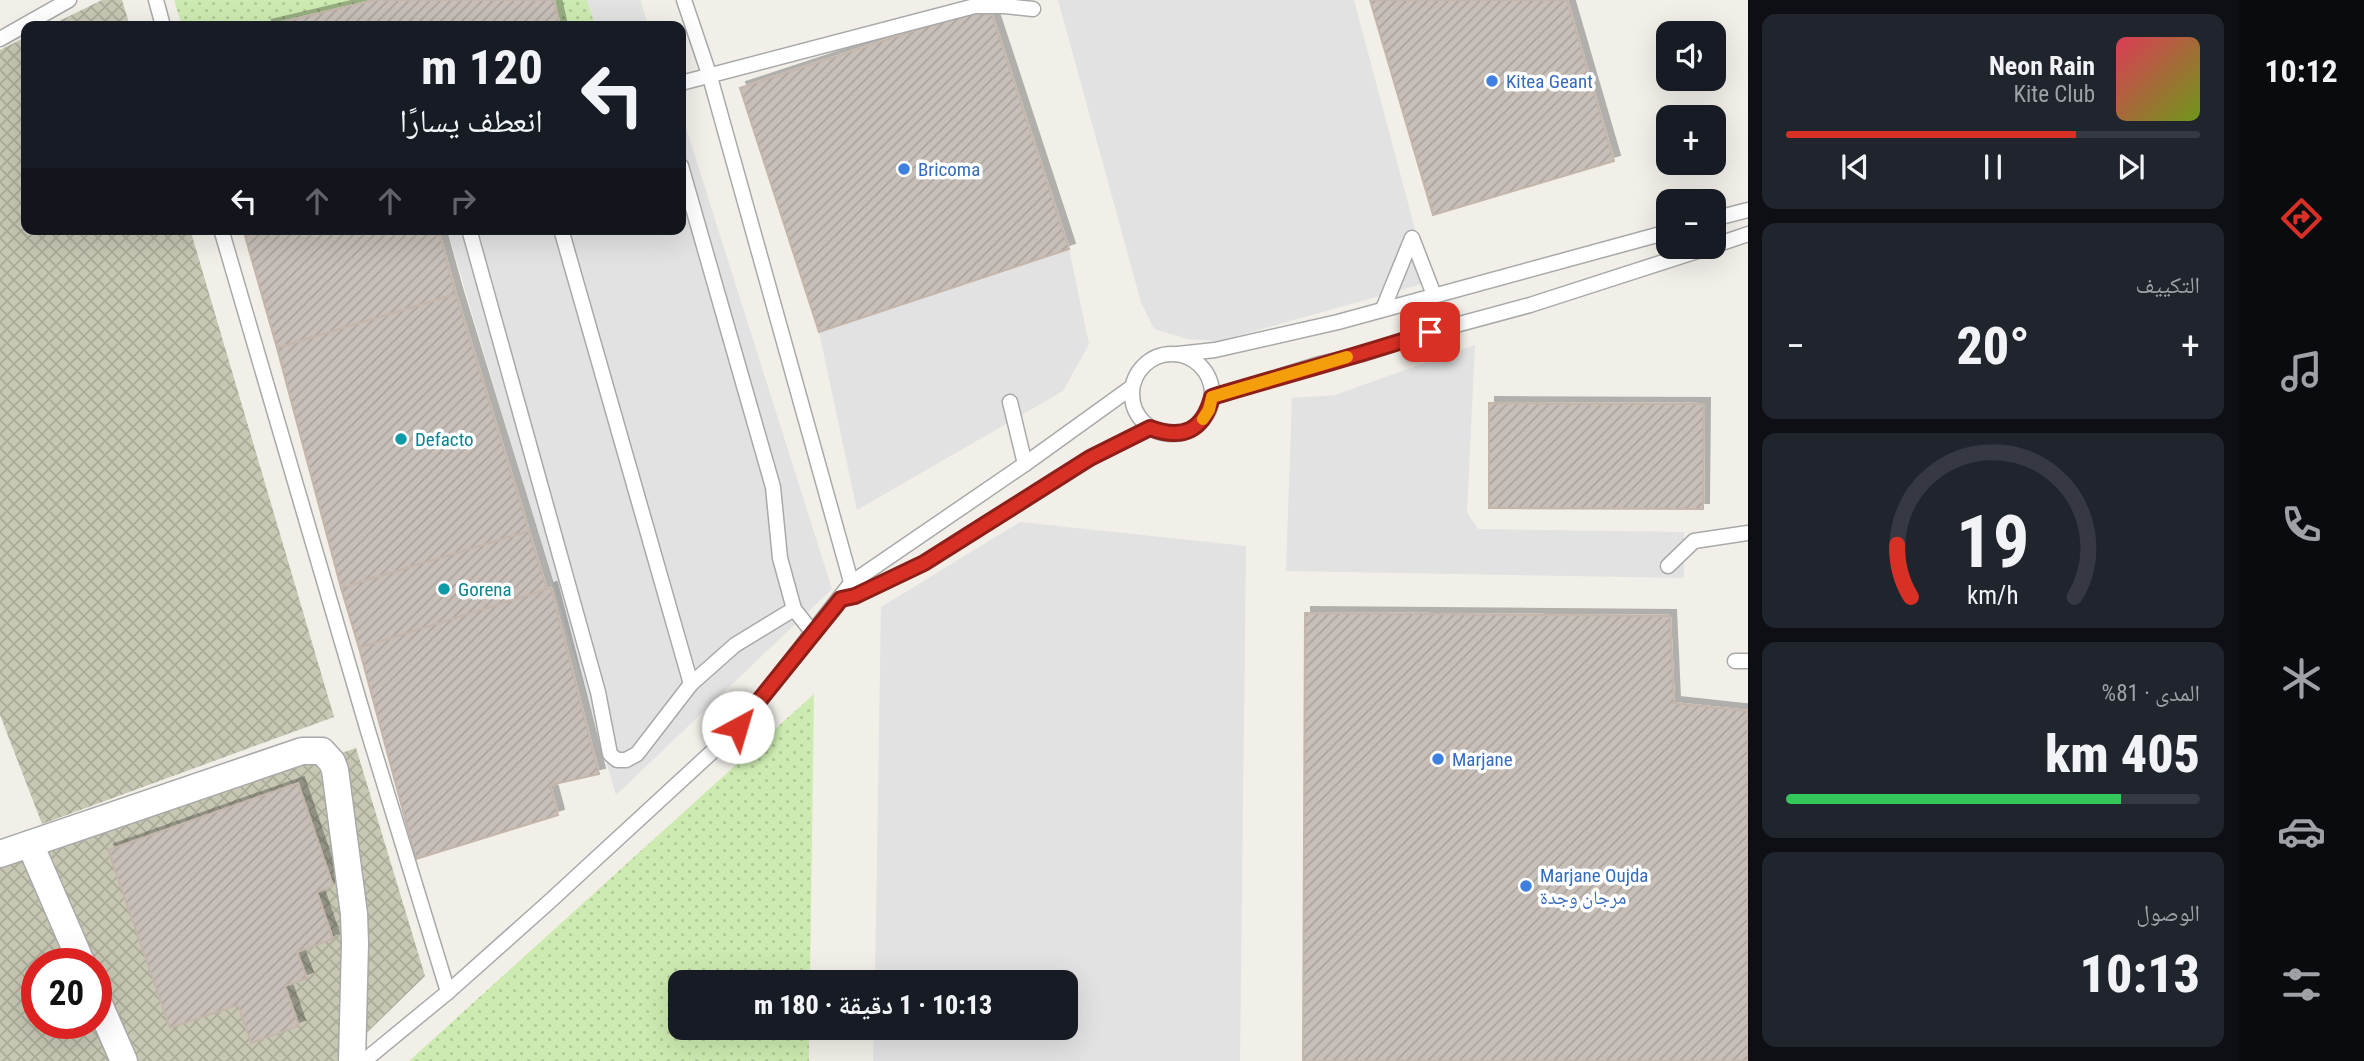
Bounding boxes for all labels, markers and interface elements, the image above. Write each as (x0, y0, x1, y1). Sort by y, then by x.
map controls (1656, 21, 1726, 259)
button: sound (1656, 21, 1726, 91)
text: 120 m (421, 39, 543, 96)
icon: left (567, 49, 658, 140)
text: Neon Rain (1989, 51, 2095, 81)
text: 10:12 (2264, 52, 2338, 90)
place label: Kitea Geant (1506, 70, 1593, 93)
marker: Kitea Geant (1484, 73, 1500, 89)
text: Kite Club (2014, 81, 2095, 108)
text: انعطف يسارًا (399, 102, 543, 140)
button: + (1656, 105, 1726, 175)
icon: previous (1836, 148, 1874, 186)
icon: pause (1974, 148, 2012, 186)
icon: next (2112, 148, 2150, 186)
place label: Bricoma (918, 158, 980, 181)
marker: Bricoma (896, 161, 912, 177)
icon: left (225, 182, 263, 220)
icon: ahead (298, 182, 336, 220)
icon: ahead (371, 182, 409, 220)
icon: right (444, 182, 482, 220)
button: − (1656, 189, 1726, 259)
icon: directions (2277, 194, 2326, 243)
text: التكييف (2135, 272, 2200, 299)
pin (1400, 302, 1460, 362)
icon: arrive (1411, 313, 1449, 351)
text: 20° (1956, 316, 2030, 377)
text: − (1786, 324, 1805, 368)
text: + (2181, 324, 2200, 368)
icon: music (2277, 347, 2326, 396)
place label: Defacto (415, 428, 474, 451)
marker: Defacto (393, 431, 409, 447)
text: 19 (1956, 499, 2030, 585)
icon: phone (2277, 500, 2326, 549)
place label: Gorena (458, 578, 512, 601)
text: km/h (1967, 580, 2019, 609)
marker: Gorena (436, 581, 452, 597)
icon: climate (2277, 654, 2326, 703)
text: المدى · 81% (2102, 680, 2200, 707)
position arrow (701, 690, 775, 764)
text: 405 km (2045, 724, 2200, 785)
place label: Marjane (1452, 748, 1513, 771)
marker: Marjane (1430, 751, 1446, 767)
icon: car (2277, 807, 2326, 856)
place label: Marjane Oujda مرجان وجدة (1540, 864, 1648, 909)
marker: Marjane Oujda مرجان وجدة (1518, 878, 1534, 894)
text: الوصول (2136, 900, 2200, 927)
text: 10:13 (2080, 944, 2200, 1005)
speed limit sign: 20 (21, 948, 112, 1039)
icon: filters (2277, 960, 2326, 1009)
text: 10:13 · 1 دقيقة · 180 m (754, 990, 992, 1020)

